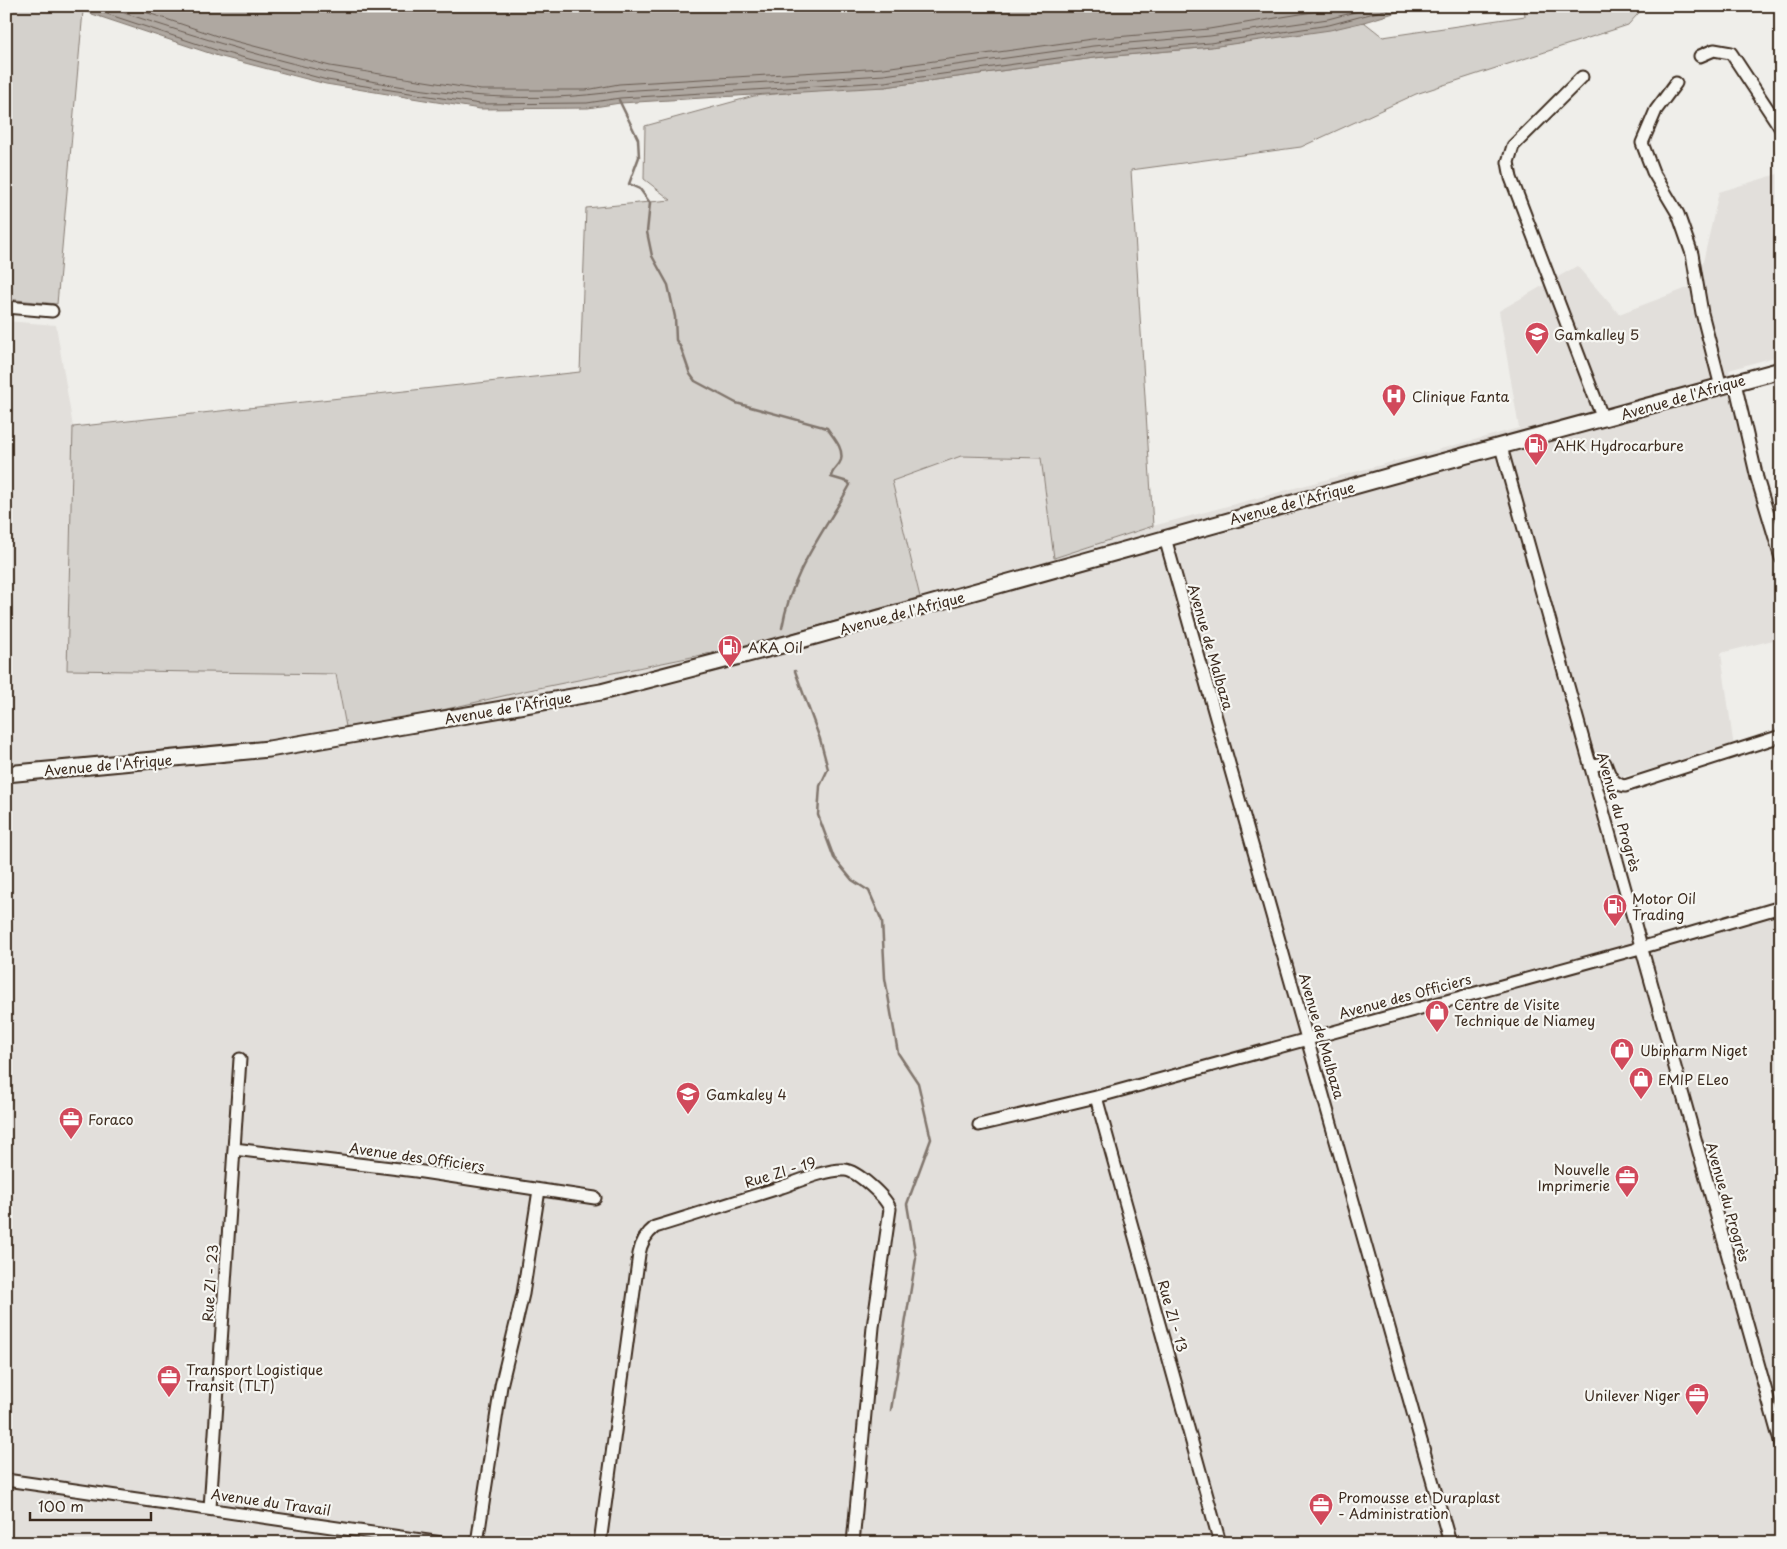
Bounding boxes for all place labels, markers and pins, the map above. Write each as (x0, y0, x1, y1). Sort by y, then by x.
school or university icon: Gamkalley 5 (1524, 321, 1550, 355)
place label: Gamkalley 5 (1554, 324, 1639, 345)
hospital icon: Clinique Fanta (1381, 383, 1407, 417)
place label: Clinique Fanta (1412, 386, 1510, 407)
fuel station icon: AHK Hydrocarbure (1523, 432, 1549, 466)
place label: AHK Hydrocarbure (1554, 435, 1684, 456)
fuel station icon: AKA Oil (717, 634, 743, 668)
place label: AKA Oil (748, 637, 803, 658)
place label: Motor Oil Trading (1632, 888, 1696, 925)
fuel station icon: Motor Oil Trading (1602, 893, 1628, 927)
place label: Centre de Visite Technique de Niamey (1454, 994, 1595, 1031)
shop icon: Centre de Visite Technique de Niamey (1424, 999, 1450, 1033)
shop icon: Ubipharm Niget (1609, 1037, 1635, 1071)
place label: Ubipharm Niget (1640, 1040, 1748, 1061)
shop icon: EMIP ELeo (1628, 1066, 1654, 1100)
place label: EMIP ELeo (1658, 1069, 1729, 1090)
school or university icon: Gamkaley 4 (675, 1081, 701, 1115)
place label: Gamkaley 4 (706, 1084, 787, 1105)
office icon: Foraco (58, 1106, 84, 1140)
place label: Foraco (88, 1109, 134, 1130)
place label: Nouvelle Imprimerie (1538, 1159, 1610, 1196)
office icon: Nouvelle Imprimerie (1614, 1164, 1640, 1198)
place label: Transport Logistique Transit (TLT) (186, 1359, 324, 1396)
office icon: Transport Logistique Transit (TLT) (156, 1364, 182, 1398)
office icon: Unilever Niger (1684, 1382, 1710, 1416)
place label: Unilever Niger (1584, 1385, 1680, 1406)
place label: Promousse et Duraplast - Administration (1338, 1487, 1500, 1524)
office icon: Promousse et Duraplast - Administration (1308, 1492, 1334, 1526)

